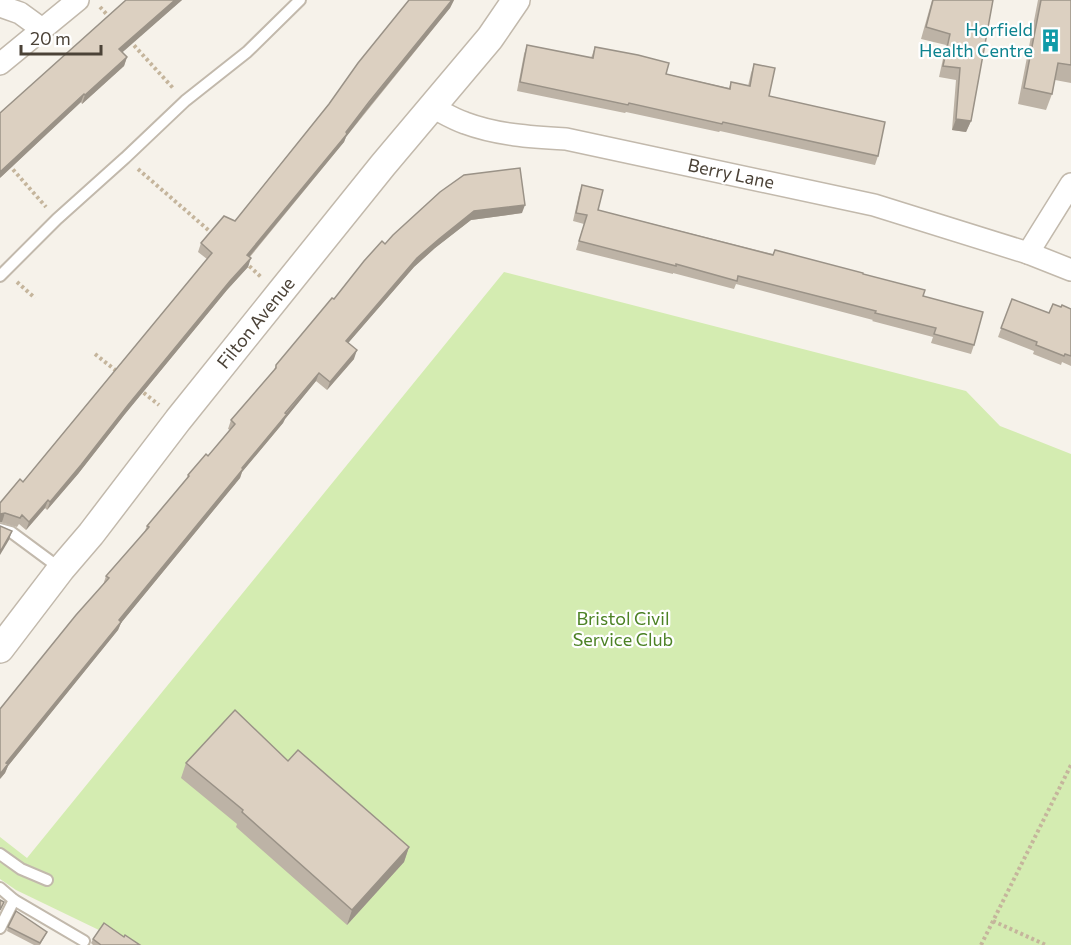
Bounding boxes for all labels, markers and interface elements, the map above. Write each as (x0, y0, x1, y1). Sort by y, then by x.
scale bar (21, 18, 100, 56)
place label: Horfield Health Centre (919, 18, 1033, 61)
text: 20 m (30, 27, 71, 49)
building icon: Horfield Health Centre (1038, 27, 1064, 53)
street label: Berry Lane (686, 153, 776, 193)
street label: Filton Avenue (212, 272, 299, 373)
park label: Bristol Civil Service Club (573, 607, 673, 650)

